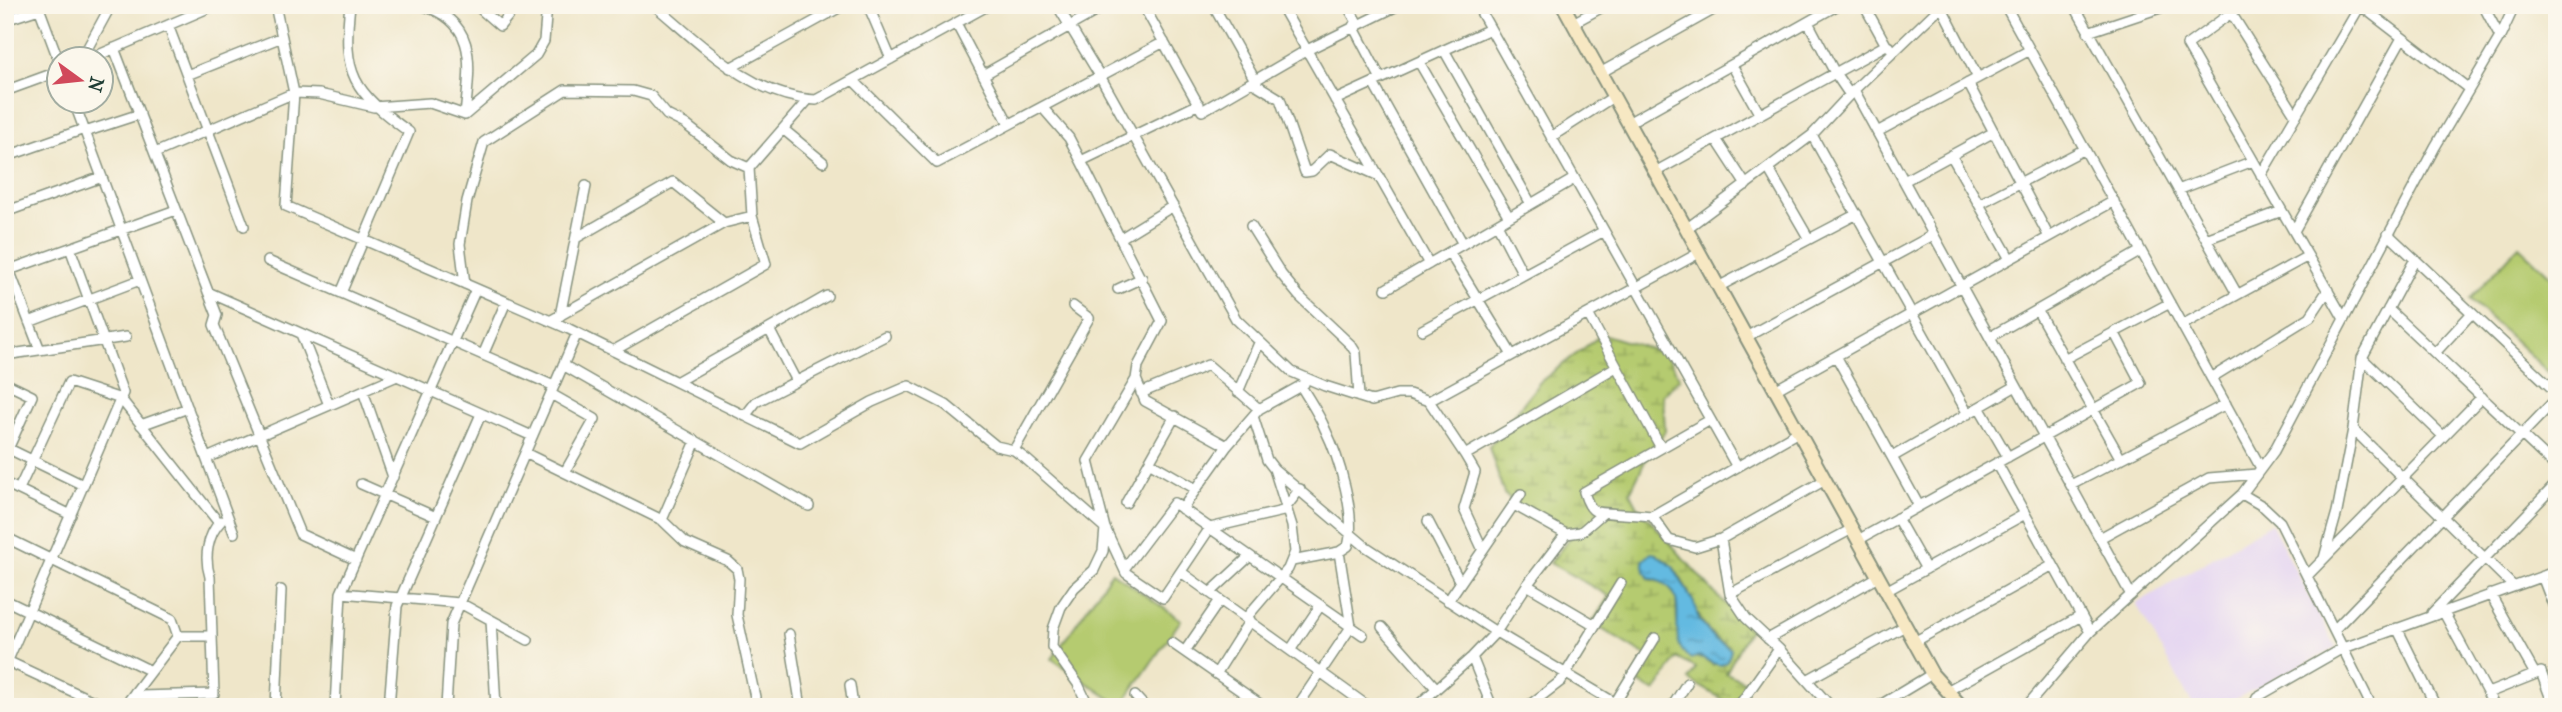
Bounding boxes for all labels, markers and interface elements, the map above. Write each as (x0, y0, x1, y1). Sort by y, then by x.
north arrow (46, 46, 116, 116)
text: N (83, 74, 108, 95)

